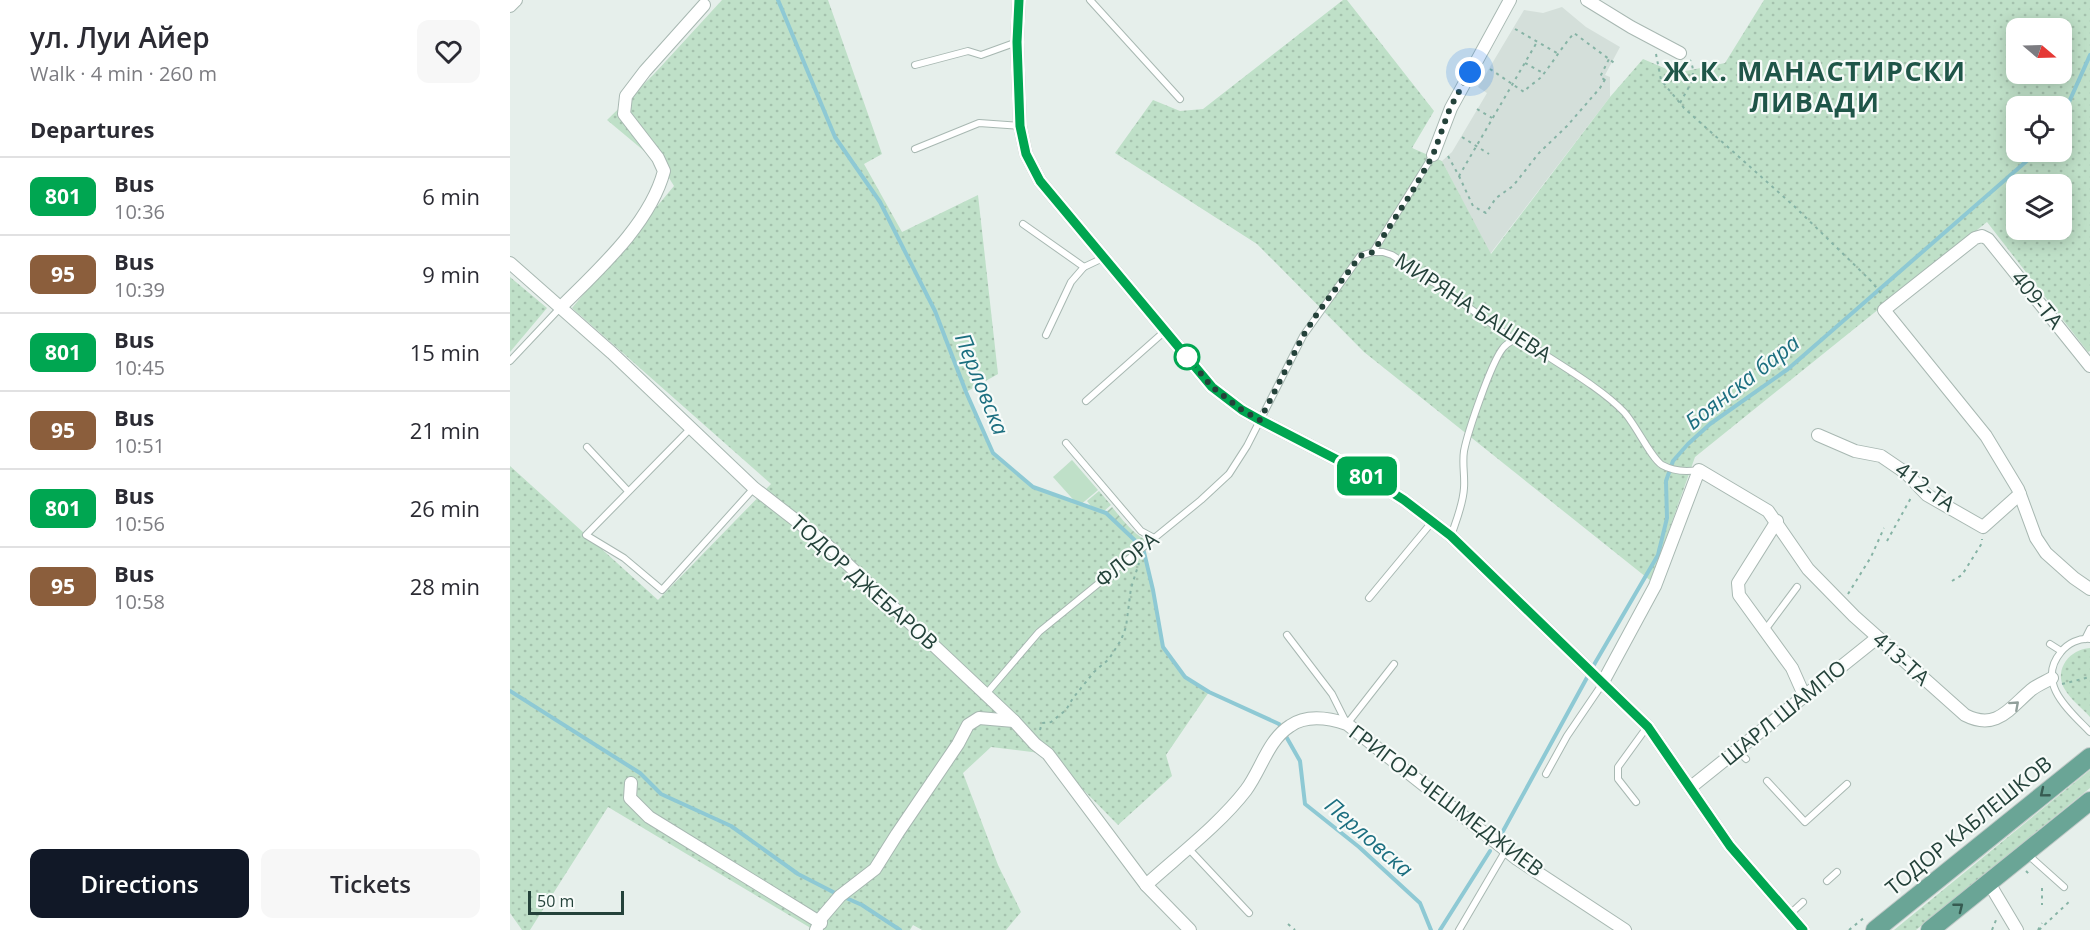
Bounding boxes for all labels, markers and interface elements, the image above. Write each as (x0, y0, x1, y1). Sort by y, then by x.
text: ул. Луи Айер (30, 18, 210, 56)
north arrow (2006, 18, 2072, 84)
map controls (2006, 18, 2072, 240)
button: heart (417, 20, 480, 83)
district label: Ж.К. МАНАСТИРСКИ ЛИВАДИ (1664, 52, 1966, 120)
your location (1455, 57, 1485, 87)
text: Walk · 4 min · 260 m (30, 60, 217, 87)
button: locate (2006, 96, 2072, 162)
text: Departures (30, 114, 154, 144)
text: Bus (114, 168, 154, 198)
button: layers (2006, 174, 2072, 240)
text: 6 min (422, 181, 480, 211)
text: 801 (45, 182, 81, 210)
text: 10:36 (114, 198, 165, 225)
text: Bus (114, 246, 154, 276)
street label: МИРЯНА БАШЕВА (1390, 246, 1558, 369)
text: 9 min (422, 259, 480, 289)
text: 95 (51, 260, 75, 288)
street label: 409-ТА (2006, 264, 2070, 335)
text: 10:39 (114, 276, 165, 303)
text: Bus (114, 324, 154, 354)
water label: Боянска бара (1678, 327, 1805, 435)
water label: Перловска (949, 328, 1017, 439)
text: 15 min (410, 337, 480, 367)
text: 801 (45, 338, 81, 366)
unlabelled marker (1174, 344, 1200, 370)
text: 10:45 (114, 354, 165, 381)
text: Bus (114, 402, 154, 432)
text: 21 min (410, 415, 480, 445)
text: 95 (51, 416, 75, 444)
text: 10:51 (114, 432, 165, 459)
street label: 412-ТА (1890, 455, 1962, 518)
line badge: 801 (1332, 456, 1402, 496)
text: 801 (1349, 462, 1385, 490)
text: Bus (114, 480, 154, 510)
text: 26 min (410, 493, 480, 523)
text: 801 (45, 494, 81, 522)
street label: ТОДОР ДЖЕБАРОВ (785, 509, 944, 656)
text: 10:56 (114, 510, 165, 537)
street label: ФЛОРА (1089, 525, 1164, 593)
text: Bus (114, 558, 154, 588)
text: 28 min (410, 571, 480, 601)
text: 95 (51, 572, 75, 600)
text: 10:58 (114, 588, 165, 615)
street label: 413-ТА (1867, 625, 1937, 692)
street label: ШАРЛ ШАМПО (1715, 653, 1852, 771)
one-way arrow (2008, 701, 2019, 712)
street label: ГРИГОР ЧЕШМЕДЖИЕВ (1344, 718, 1549, 883)
street label: ТОДОР КАБЛЕШКОВ (1879, 749, 2057, 901)
one-way arrow (2040, 786, 2051, 797)
water label: Перловска (1319, 790, 1420, 883)
button: Directions (30, 849, 249, 918)
button: Tickets (261, 849, 480, 918)
scale bar (528, 888, 624, 916)
text: 50 m (537, 890, 574, 912)
one-way arrow (1953, 903, 1964, 914)

